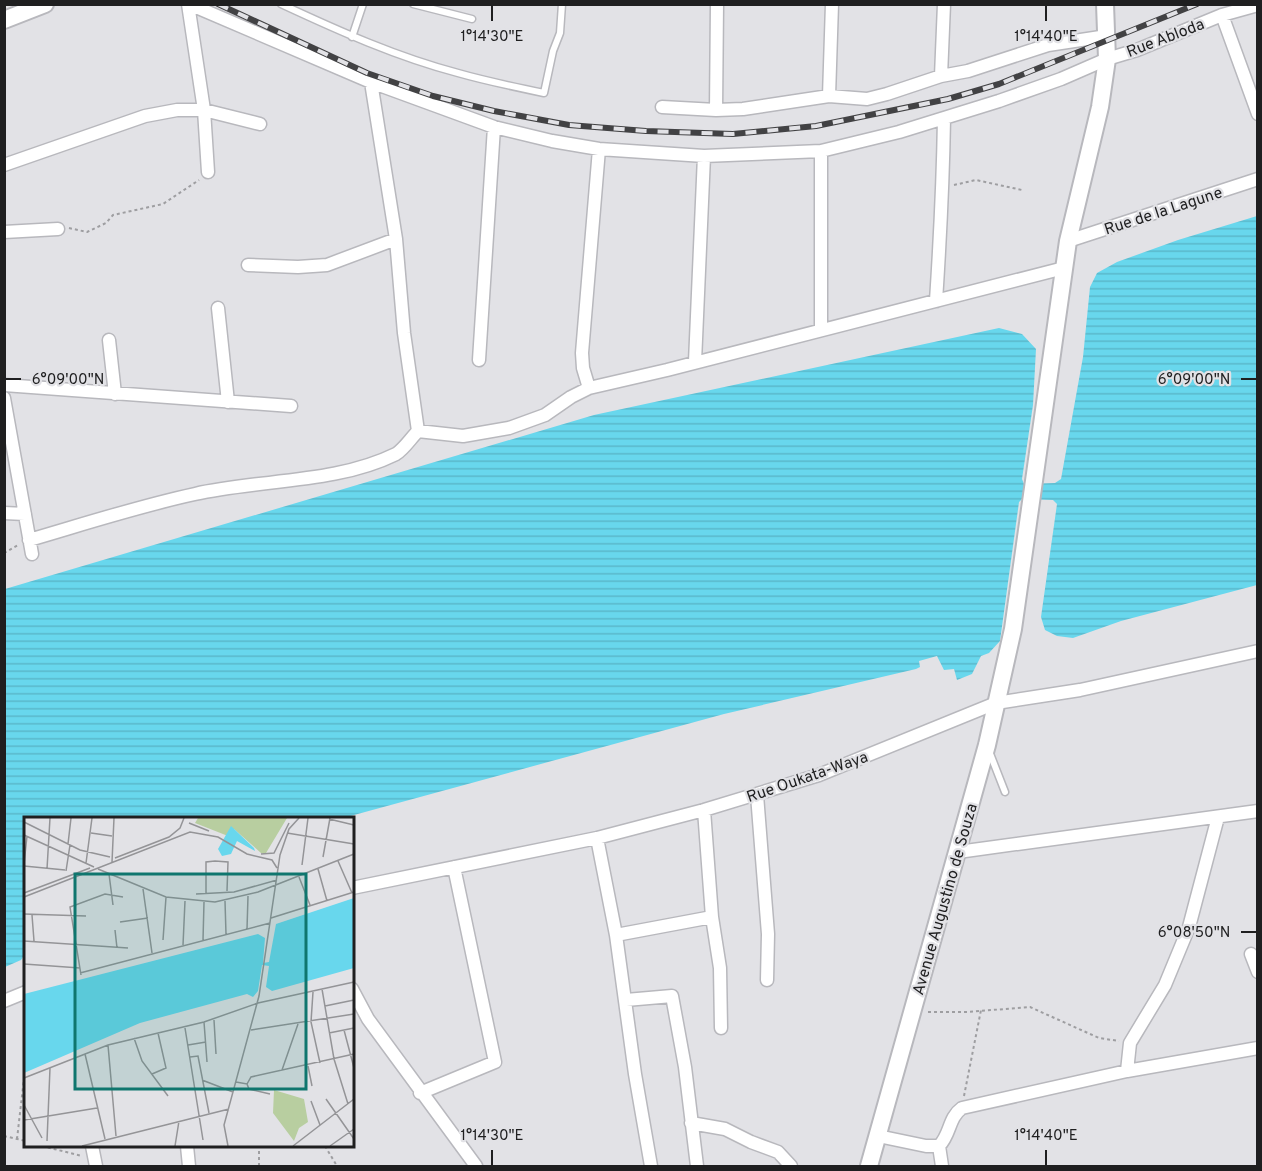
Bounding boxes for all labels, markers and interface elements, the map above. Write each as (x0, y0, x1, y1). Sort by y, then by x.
street label: Rue Abloda (1124, 15, 1207, 63)
text: 1°14'30"E (460, 28, 524, 47)
text: 1°14'40"E (1014, 28, 1078, 47)
street label: Rue de la Lagune (1102, 183, 1225, 240)
text: 6°09'00"N (32, 371, 104, 390)
text: 6°09'00"N (1158, 371, 1230, 390)
street label: Rue Oukata-Waya (744, 748, 871, 808)
street label: Avenue Augustino de Souza (909, 801, 983, 998)
inset map (24, 817, 354, 1147)
text: 6°08'50"N (1158, 924, 1230, 943)
text: 1°14'30"E (460, 1127, 524, 1146)
text: 1°14'40"E (1014, 1127, 1078, 1146)

